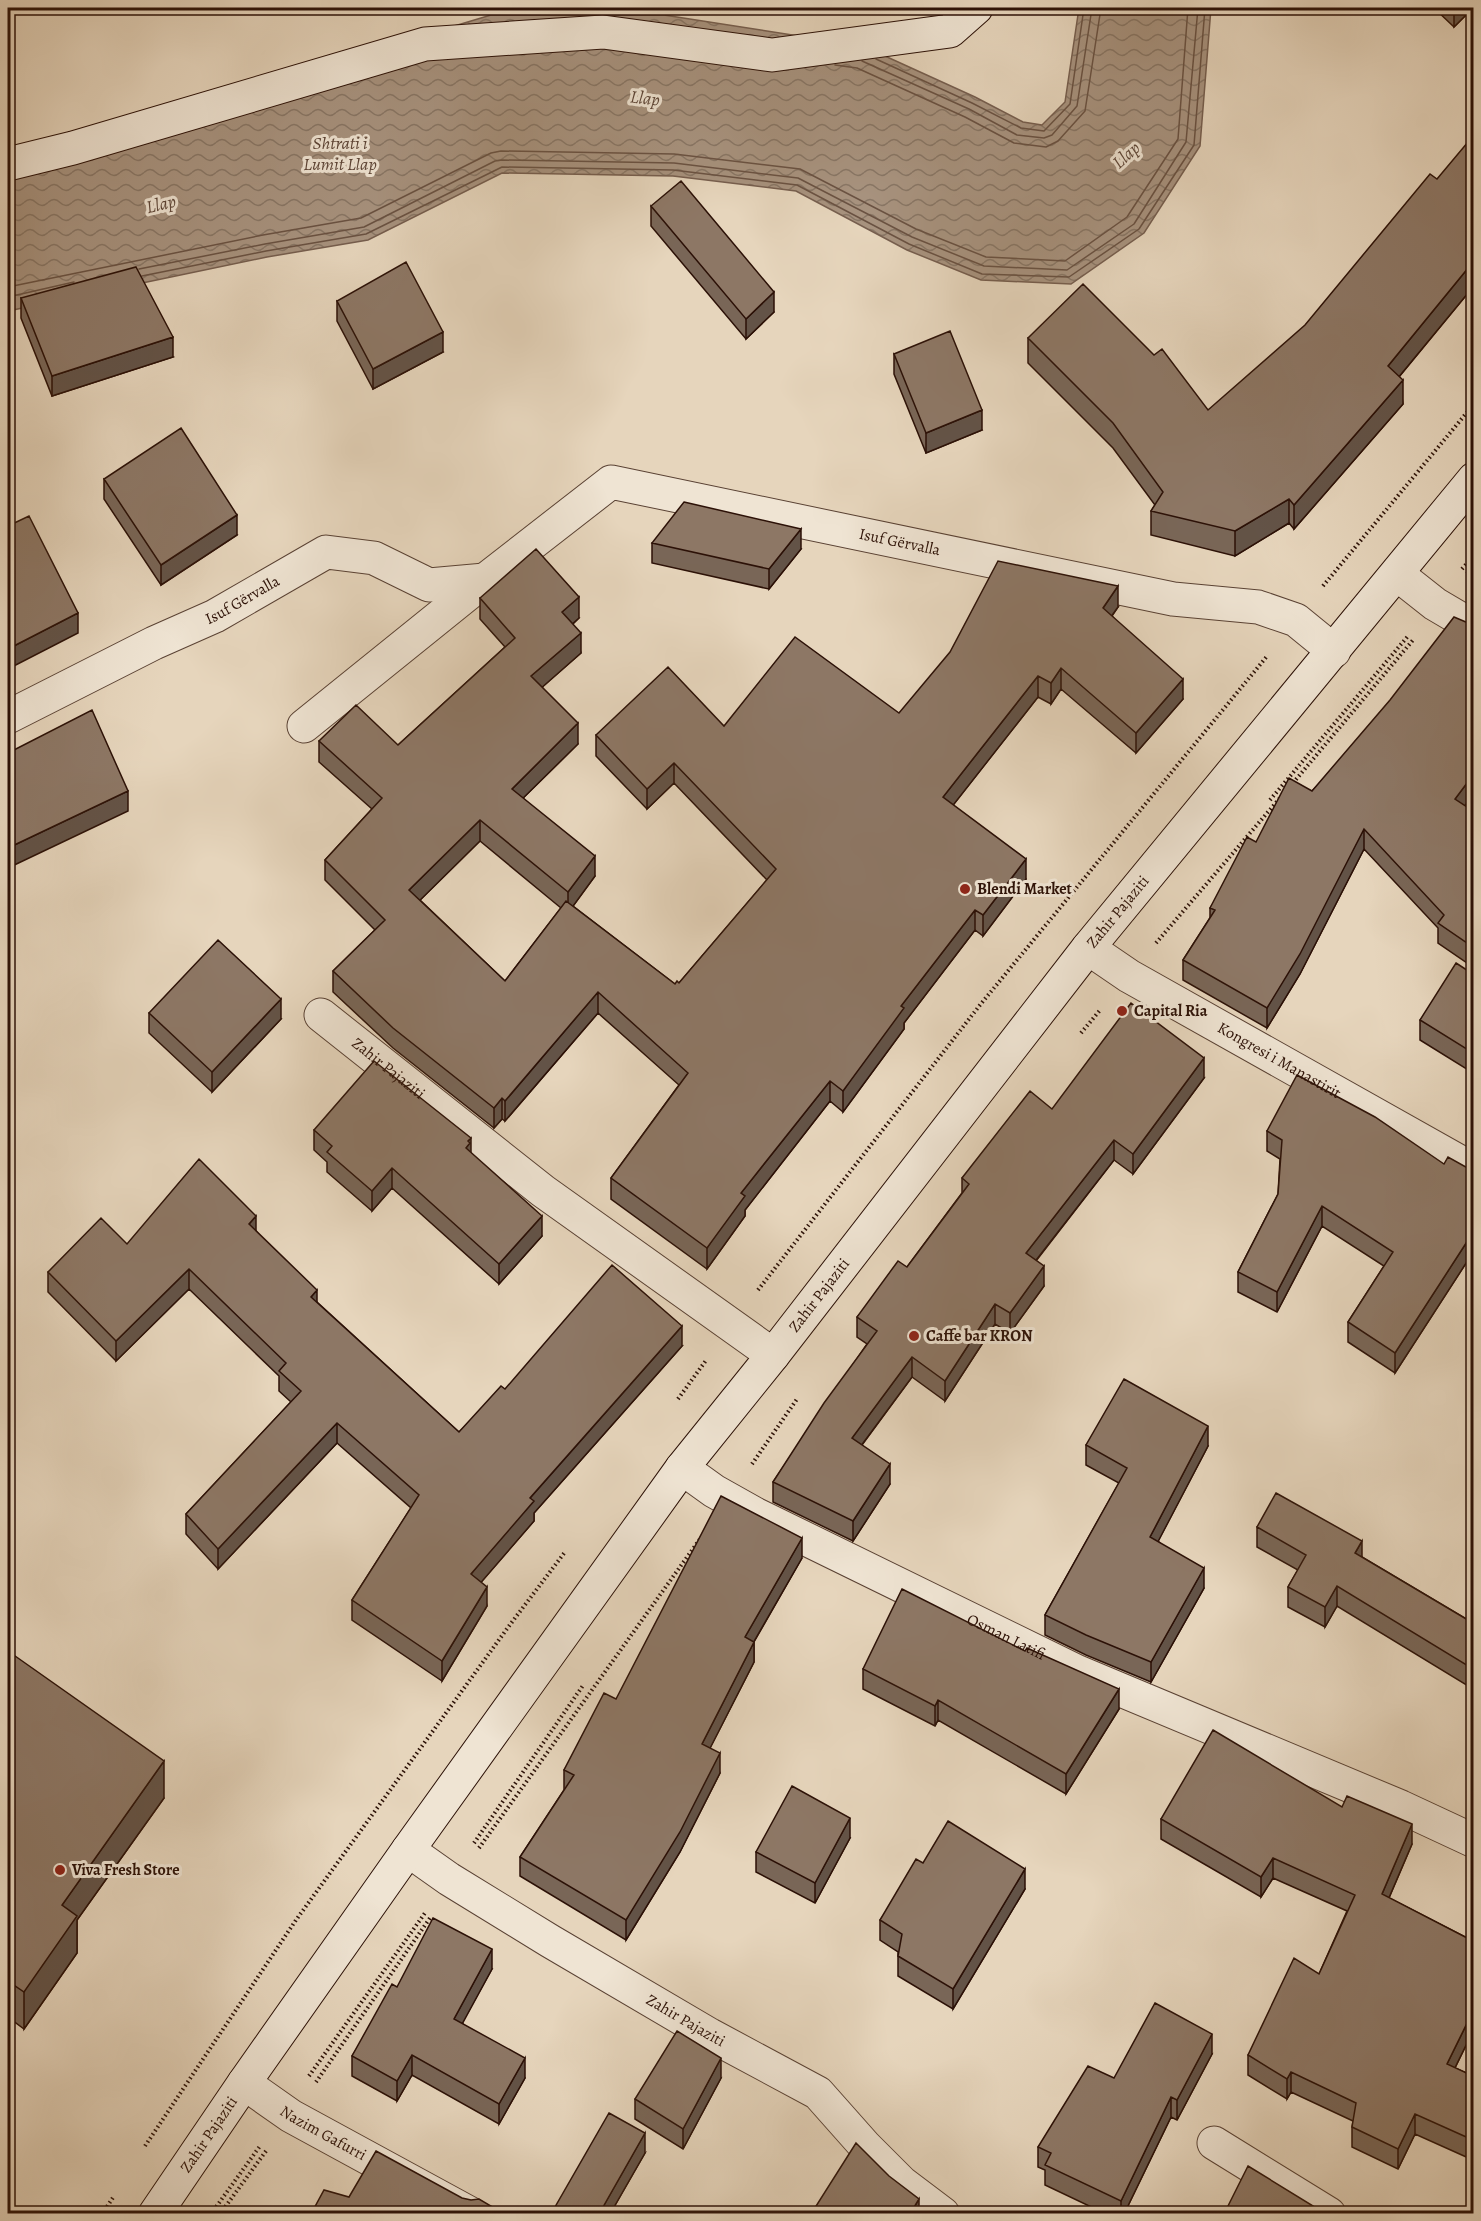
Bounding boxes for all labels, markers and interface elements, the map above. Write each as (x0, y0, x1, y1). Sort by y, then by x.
water label: Llap (629, 84, 661, 112)
water label: Shtrati i Lumit Llap (303, 131, 377, 176)
water label: Llap (1107, 136, 1145, 174)
water label: Llap (144, 189, 178, 219)
street label: Isuf Gërvalla (857, 523, 943, 561)
street label: Isuf Gërvalla (202, 570, 284, 630)
street label: Zahir Pajaziti (1081, 871, 1154, 953)
place label: Blendi Market (977, 878, 1073, 900)
marker: Blendi Market (958, 882, 972, 896)
place label: Capital Ria (1134, 1000, 1208, 1022)
marker: Capital Ria (1115, 1004, 1129, 1018)
street label: Kongresi i Manastirit (1213, 1017, 1345, 1104)
street label: Zahir Pajaziti (347, 1032, 430, 1104)
street label: Zahir Pajaziti (784, 1254, 855, 1337)
place label: Caffe bar KRON (926, 1325, 1033, 1347)
marker: Caffe bar KRON (907, 1329, 921, 1343)
street label: Osman Latifi (963, 1608, 1049, 1665)
place label: Viva Fresh Store (71, 1859, 180, 1881)
marker: Viva Fresh Store (53, 1863, 67, 1877)
street label: Zahir Pajaziti (642, 1989, 729, 2052)
street label: Zahir Pajaziti (175, 2092, 243, 2177)
street label: Nazim Gafurri (275, 2101, 370, 2166)

